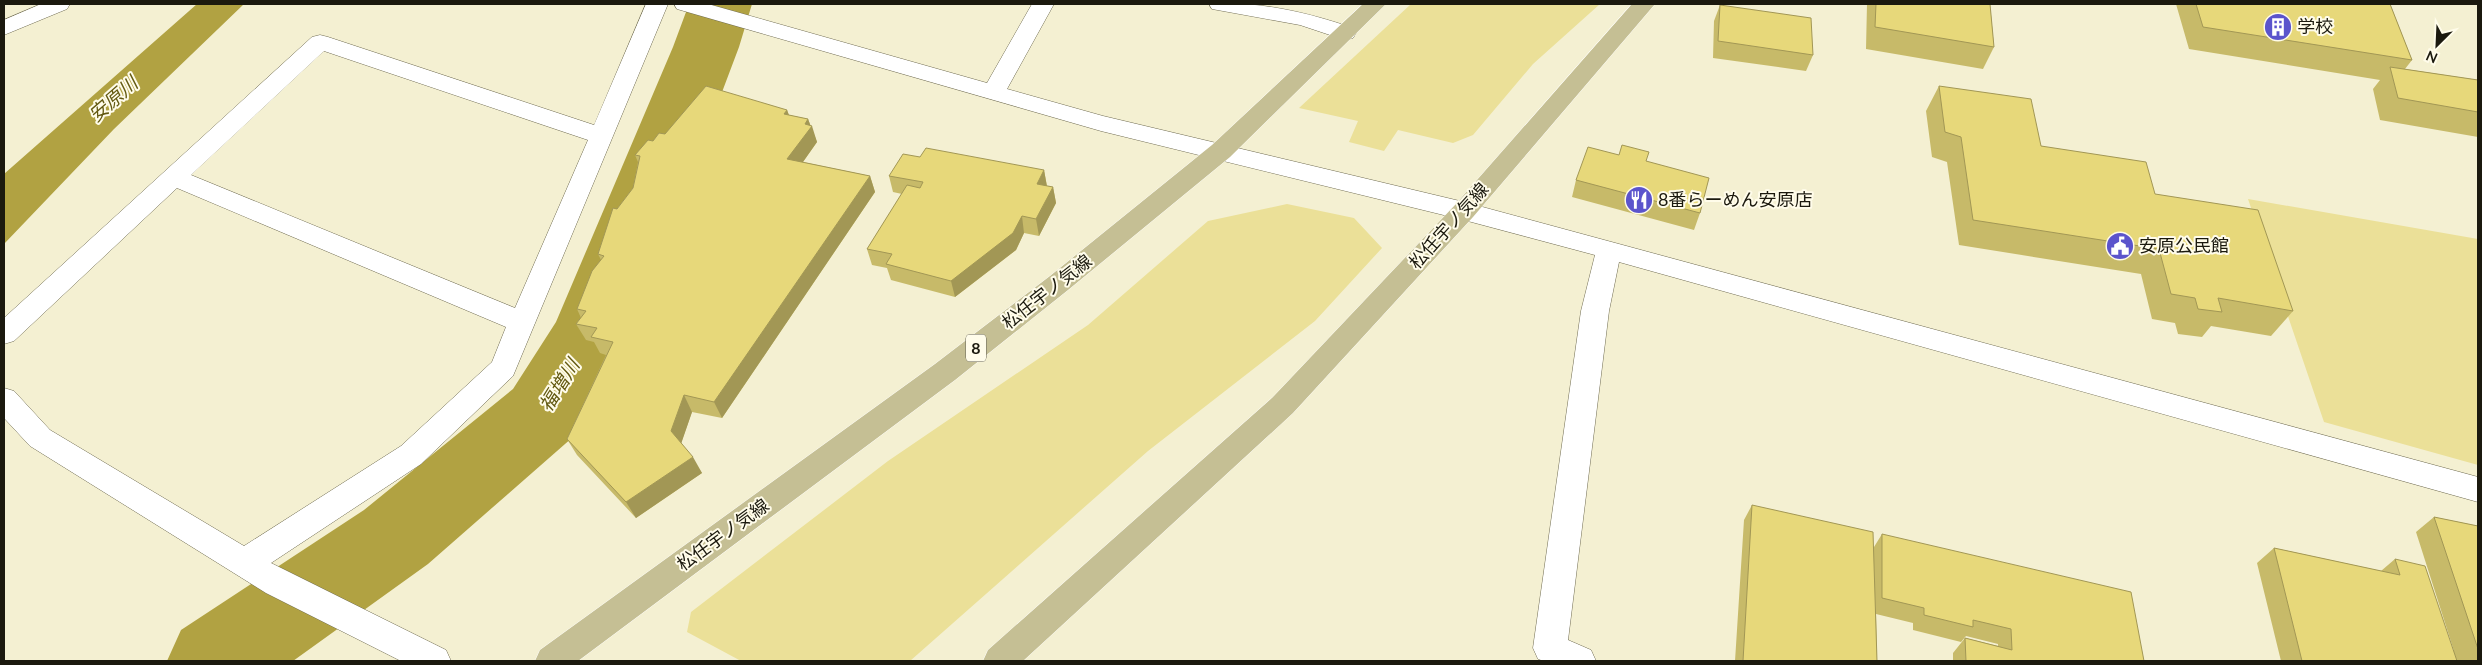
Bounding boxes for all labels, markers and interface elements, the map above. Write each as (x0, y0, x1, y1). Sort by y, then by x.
building icon: 学校 (2263, 12, 2293, 42)
place label: 学校 (2297, 15, 2333, 37)
north arrow (2412, 20, 2462, 70)
text: N (2423, 47, 2440, 67)
water label: 安原川 (84, 70, 143, 126)
street label: 松任宇ノ気線 (1404, 178, 1493, 273)
restaurant icon: 8番らーめん安原店 (1624, 185, 1654, 215)
place label: 8番らーめん安原店 (1658, 188, 1812, 210)
public building icon: 安原公民館 (2105, 231, 2135, 261)
place label: 安原公民館 (2139, 234, 2229, 256)
street label: 松任宇ノ気線 (997, 249, 1096, 333)
road number: 8 (966, 334, 986, 362)
water label: 福増川 (534, 353, 584, 415)
street label: 松任宇ノ気線 (672, 494, 773, 575)

